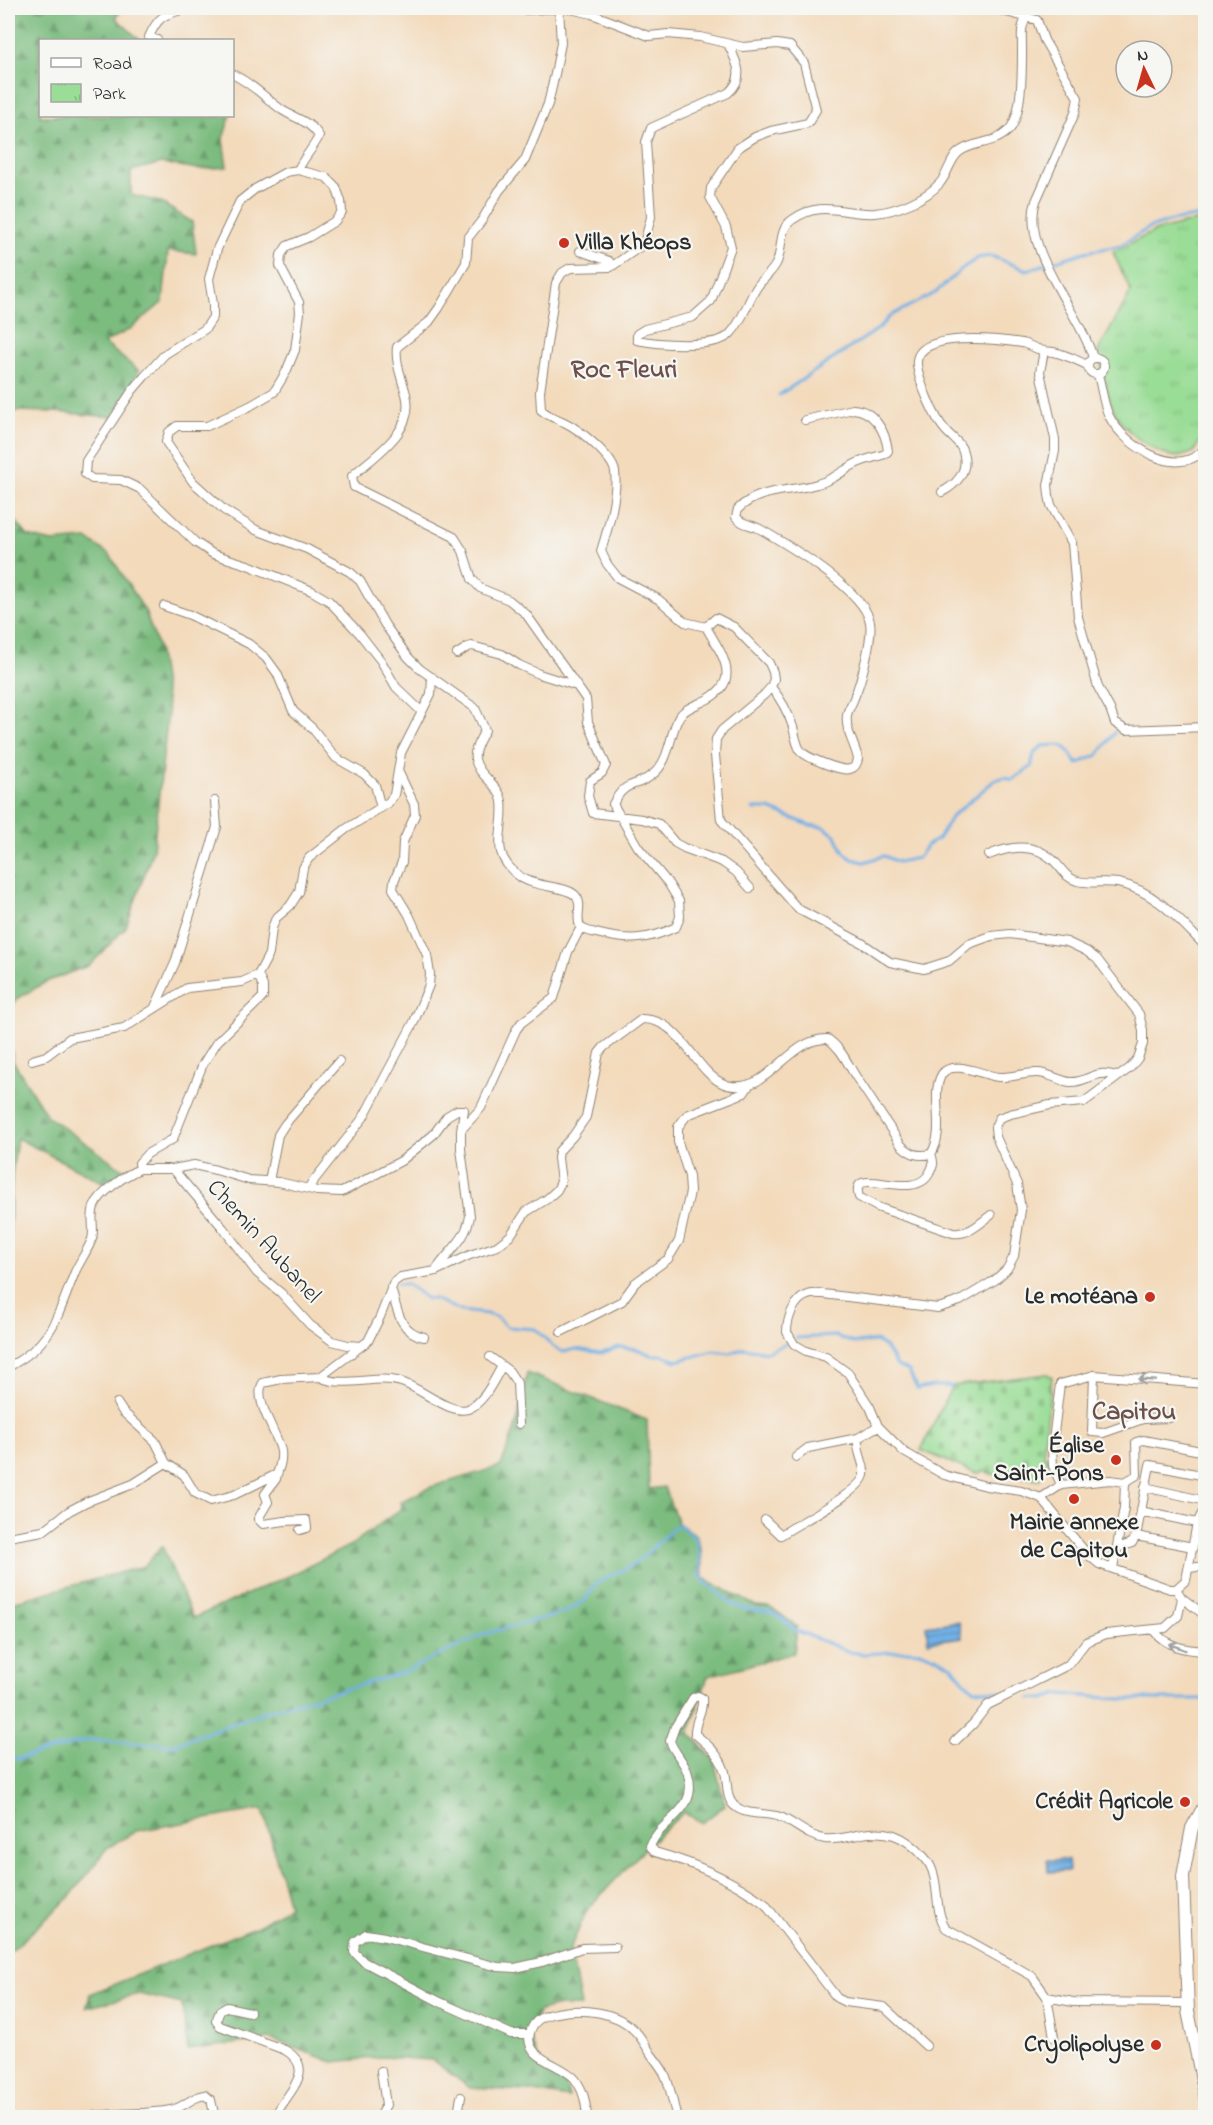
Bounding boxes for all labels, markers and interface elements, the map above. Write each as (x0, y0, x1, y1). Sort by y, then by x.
legend (39, 39, 234, 117)
north arrow (1114, 39, 1174, 99)
text: N (1136, 44, 1149, 68)
text: Road (93, 52, 132, 78)
text: Park (93, 82, 126, 108)
place label: Villa Khéops (575, 226, 691, 261)
marker: Villa Khéops (557, 236, 571, 250)
district label: Roc Fleuri (571, 352, 677, 390)
street label: Chemin Aubanel (198, 1172, 328, 1312)
place label: Le motéana (1025, 1280, 1138, 1315)
marker: Le motéana (1143, 1290, 1157, 1304)
one-way arrow (1138, 1375, 1158, 1386)
district label: Capitou (1092, 1394, 1176, 1432)
place label: Église Saint-Pons (993, 1429, 1105, 1492)
marker: Église Saint-Pons (1109, 1453, 1123, 1467)
marker: Mairie annexe de Capitou (1067, 1492, 1081, 1506)
place label: Mairie annexe de Capitou (1009, 1506, 1140, 1569)
one-way arrow (1168, 1640, 1187, 1651)
place label: Crédit Agricole (1035, 1785, 1174, 1821)
marker: Crédit Agricole (1178, 1795, 1192, 1809)
place label: Cryolipolyse (1024, 2028, 1145, 2064)
marker: Cryolipolyse (1149, 2038, 1163, 2052)

